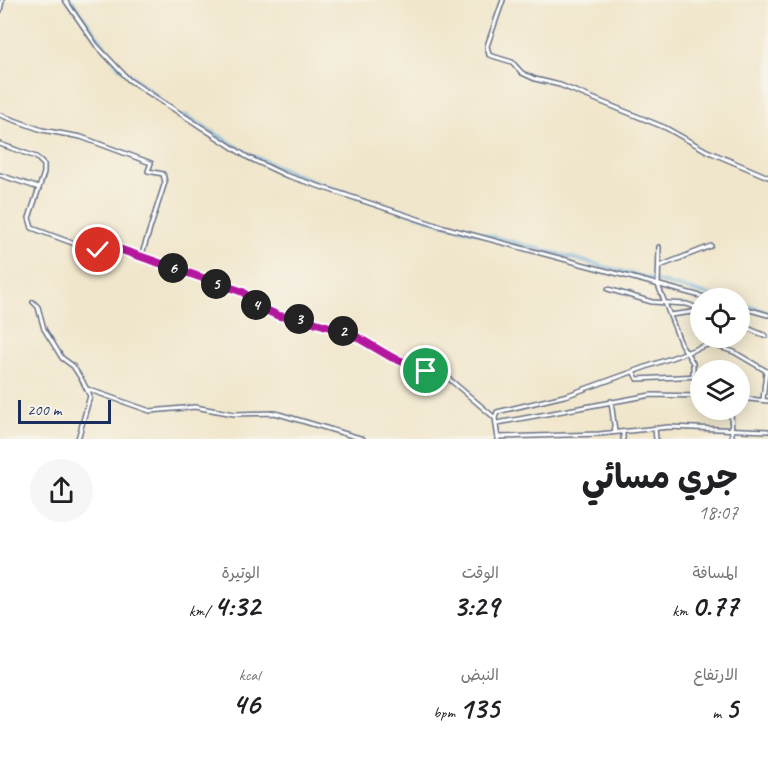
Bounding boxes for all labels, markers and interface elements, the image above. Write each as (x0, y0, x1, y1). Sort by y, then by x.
pin (72, 224, 123, 275)
icon: check (81, 233, 114, 266)
pin: 6 (158, 253, 188, 283)
text: 6 (169, 258, 177, 278)
pin: 5 (201, 269, 231, 299)
text: 5 (213, 274, 219, 294)
map controls (690, 288, 750, 420)
button: locate (690, 288, 750, 348)
pin: 4 (241, 290, 271, 320)
text: 4 (252, 295, 260, 315)
pin: 3 (284, 304, 314, 334)
text: 3 (295, 309, 303, 329)
pin: 2 (328, 316, 358, 346)
text: 2 (339, 321, 347, 341)
pin (400, 345, 451, 396)
icon: arrive (409, 354, 442, 387)
button: layers (690, 360, 750, 420)
scale bar (18, 397, 111, 424)
text: 200 m (27, 400, 61, 420)
text: جري مسائي (582, 456, 738, 498)
button: share (30, 459, 93, 522)
text: 18:07 (698, 500, 738, 525)
text: الوتيرة (221, 563, 260, 583)
text: الوقت (462, 563, 499, 583)
text: المسافة (692, 563, 738, 583)
text: 4:32 (214, 587, 260, 625)
text: 3:29 (453, 587, 499, 625)
text: 0.77 (692, 587, 738, 625)
text: /km (189, 601, 214, 621)
text: km (672, 601, 692, 621)
text: kcal (239, 665, 260, 685)
text: النبض (461, 665, 499, 685)
text: الارتفاع (693, 665, 738, 685)
text: 46 (232, 685, 260, 723)
text: 135 (459, 689, 499, 727)
text: 5 (725, 689, 738, 727)
text: bpm (433, 703, 459, 723)
text: m (712, 703, 725, 723)

